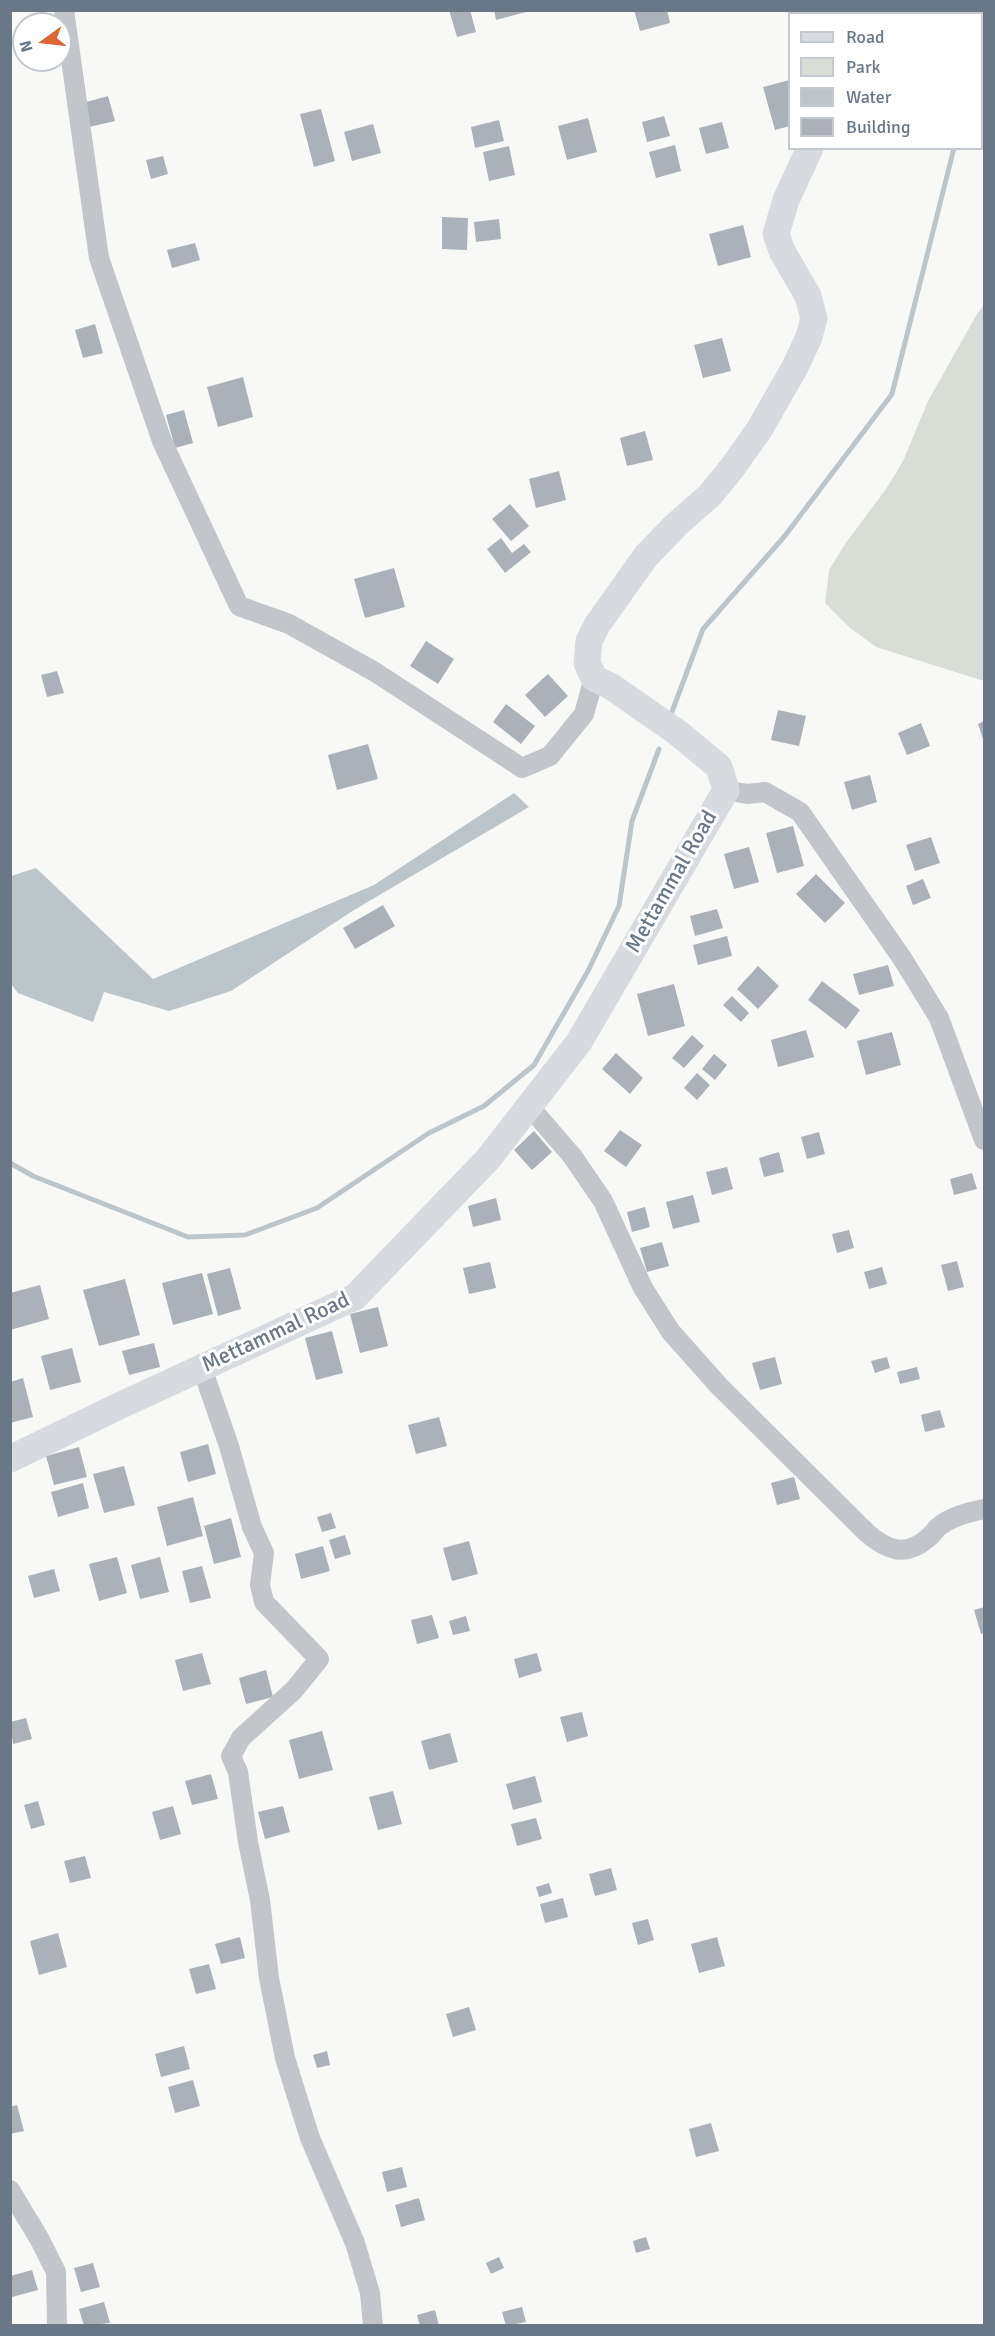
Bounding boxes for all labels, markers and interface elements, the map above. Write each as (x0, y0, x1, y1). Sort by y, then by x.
north arrow (12, 12, 72, 72)
legend (788, 12, 983, 150)
text: Road (846, 26, 885, 48)
text: N (15, 38, 38, 54)
text: Park (846, 56, 881, 78)
text: Water (846, 86, 891, 108)
text: Building (846, 116, 910, 138)
street label: Mettammal Road (621, 806, 723, 958)
street label: Mettammal Road (198, 1287, 354, 1379)

